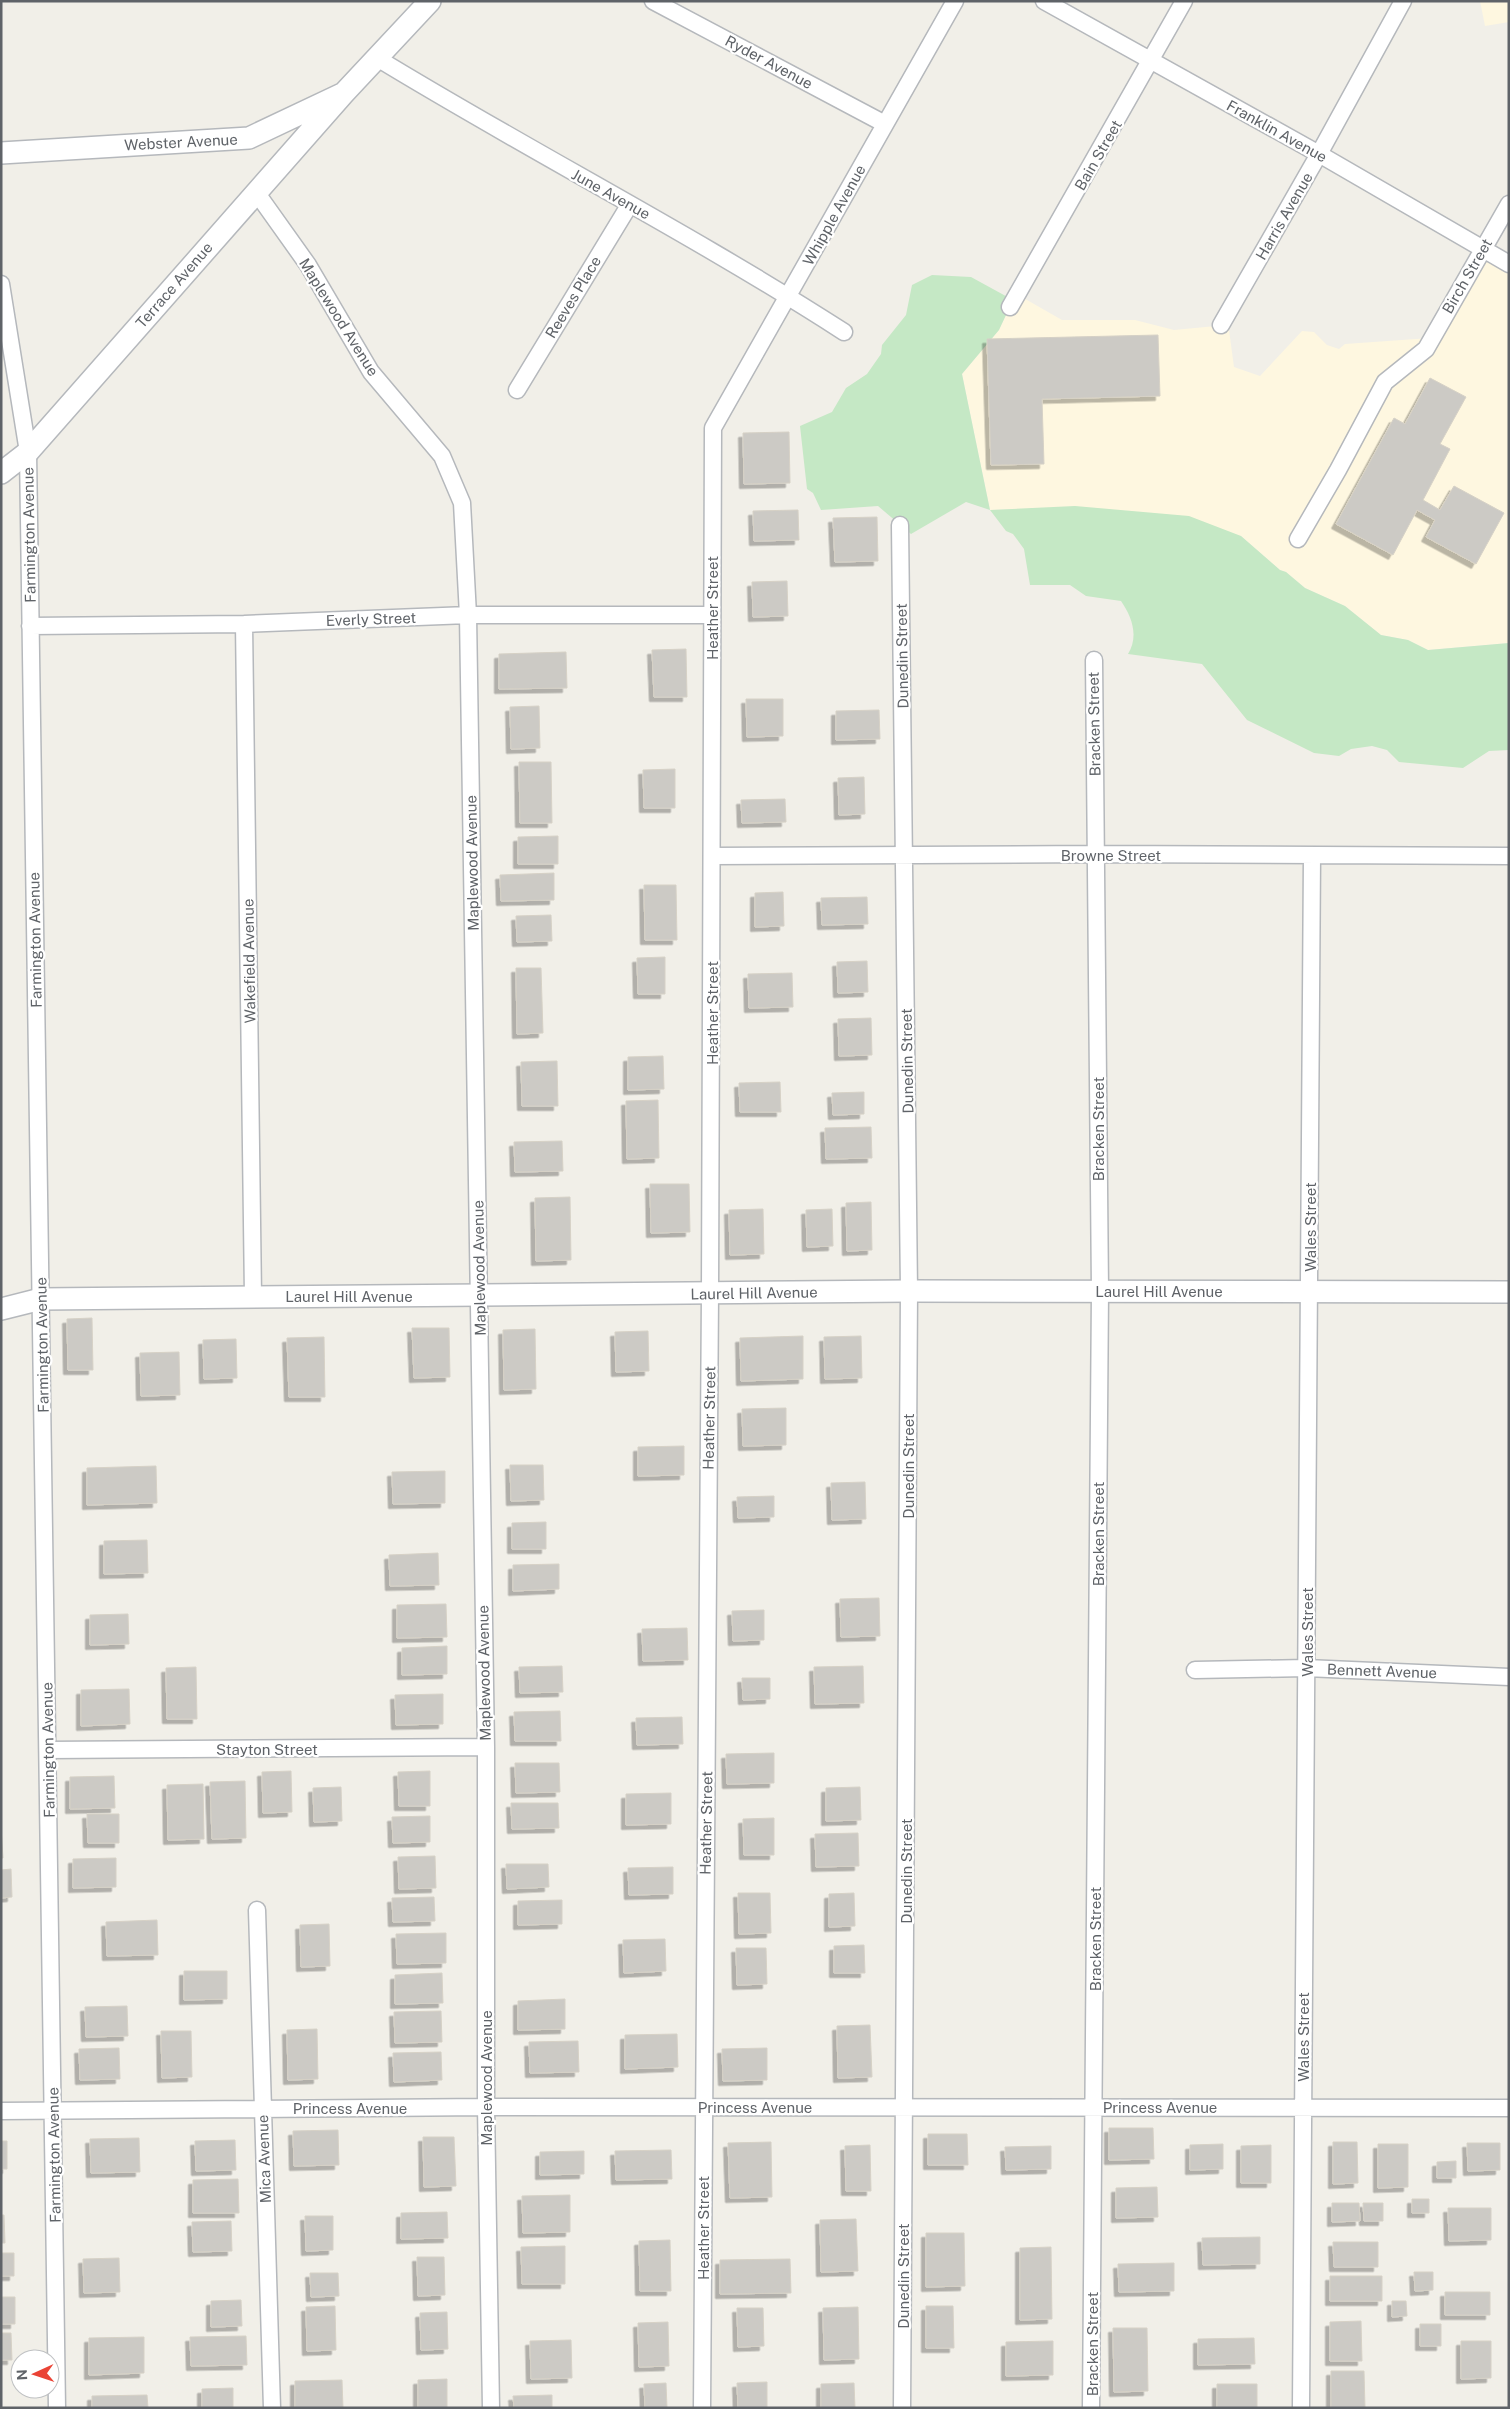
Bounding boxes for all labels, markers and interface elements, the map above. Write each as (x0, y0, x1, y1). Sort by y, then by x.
street label: Ryder Avenue (722, 32, 816, 92)
street label: Franklin Avenue (1224, 96, 1330, 166)
street label: Bain Street (1071, 117, 1125, 193)
street label: Webster Avenue (124, 131, 238, 153)
street label: Whipple Avenue (799, 162, 869, 268)
street label: June Avenue (569, 166, 653, 222)
street label: Harris Avenue (1252, 169, 1316, 263)
street label: Birch Street (1439, 235, 1495, 317)
street label: Terrace Avenue (132, 239, 216, 331)
street label: Reeves Place (542, 253, 604, 341)
street label: Maplewood Avenue (296, 255, 382, 379)
street label: Farmington Avenue (19, 467, 39, 603)
street label: Heather Street (704, 556, 721, 660)
street label: Dunedin Street (893, 603, 911, 709)
street label: Everly Street (325, 609, 417, 629)
street label: Bracken Street (1085, 671, 1103, 776)
street label: Maplewood Avenue (462, 795, 482, 931)
street label: Browne Street (1061, 847, 1161, 864)
street label: Farmington Avenue (25, 872, 45, 1008)
street label: Wakefield Avenue (239, 899, 259, 1023)
street label: Heather Street (704, 961, 721, 1065)
street label: Dunedin Street (898, 1008, 916, 1114)
street label: Bracken Street (1090, 1076, 1107, 1181)
street label: Wales Street (1302, 1182, 1319, 1272)
street label: Maplewood Avenue (469, 1200, 489, 1336)
street label: Farmington Avenue (32, 1277, 52, 1413)
street label: Laurel Hill Avenue (690, 1283, 818, 1303)
street label: Laurel Hill Avenue (1095, 1283, 1223, 1300)
street label: Laurel Hill Avenue (285, 1288, 413, 1305)
street label: Heather Street (700, 1366, 718, 1470)
street label: Dunedin Street (900, 1413, 917, 1519)
street label: Bracken Street (1090, 1481, 1107, 1586)
street label: Wales Street (1299, 1587, 1316, 1677)
street label: Maplewood Avenue (474, 1605, 494, 1741)
street label: Bennett Avenue (1327, 1661, 1437, 1681)
street label: Farmington Avenue (38, 1682, 58, 1818)
street label: Stayton Street (216, 1741, 318, 1758)
street label: Heather Street (697, 1771, 715, 1875)
street label: Dunedin Street (898, 1818, 915, 1924)
street label: Bracken Street (1087, 1886, 1104, 1991)
street label: Wales Street (1295, 1992, 1312, 2082)
street label: Maplewood Avenue (478, 2010, 495, 2146)
street label: Farmington Avenue (44, 2087, 64, 2223)
street label: Princess Avenue (698, 2099, 812, 2116)
street label: Princess Avenue (1103, 2099, 1217, 2116)
street label: Princess Avenue (293, 2100, 407, 2117)
street label: Mica Avenue (254, 2114, 274, 2204)
street label: Heather Street (695, 2176, 712, 2280)
street label: Dunedin Street (895, 2223, 912, 2329)
street label: Bracken Street (1084, 2291, 1101, 2396)
north arrow (10, 2349, 60, 2399)
text: N (14, 2369, 30, 2381)

